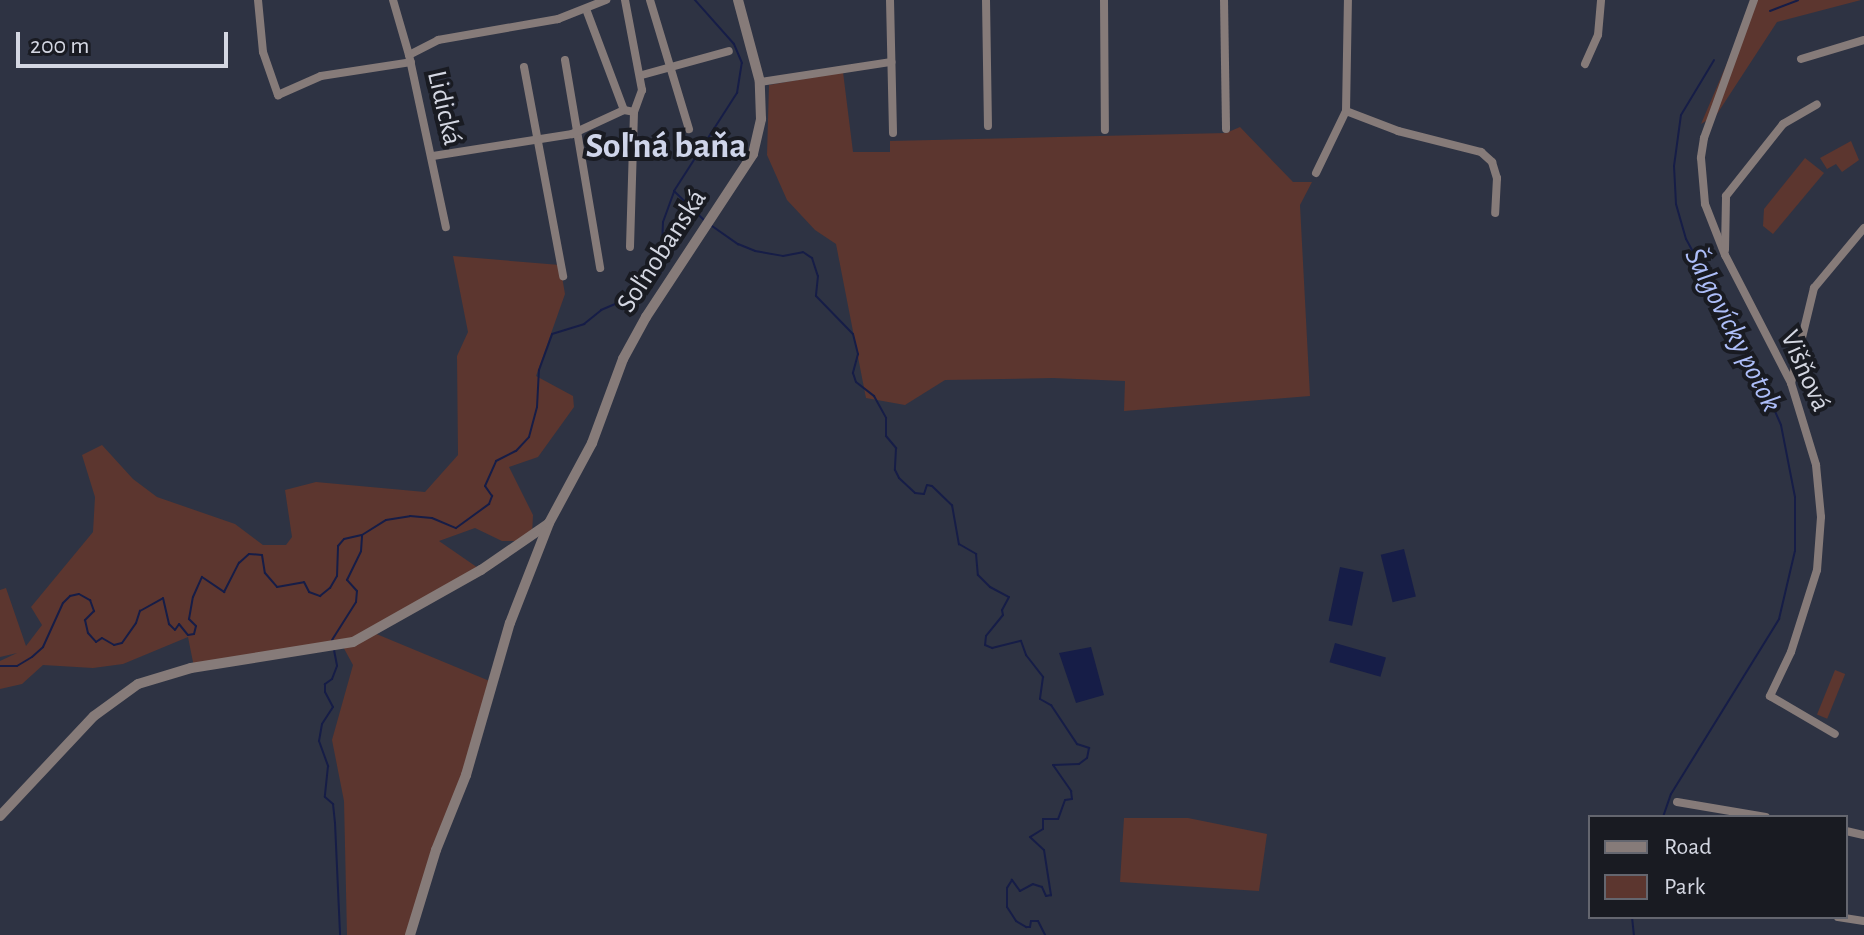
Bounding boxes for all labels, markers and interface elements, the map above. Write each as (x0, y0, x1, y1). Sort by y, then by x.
scale bar (20, 16, 232, 66)
text: 200 m (30, 34, 89, 58)
street label: Lidická (419, 67, 469, 149)
district label: Soľná baňa (585, 125, 747, 169)
street label: Soľnobanská (610, 183, 714, 319)
water label: Šalgovícky potok (1676, 242, 1790, 418)
street label: Višňová (1772, 325, 1838, 417)
legend (1588, 815, 1848, 919)
text: Road (1664, 835, 1712, 859)
text: Park (1664, 875, 1705, 899)

